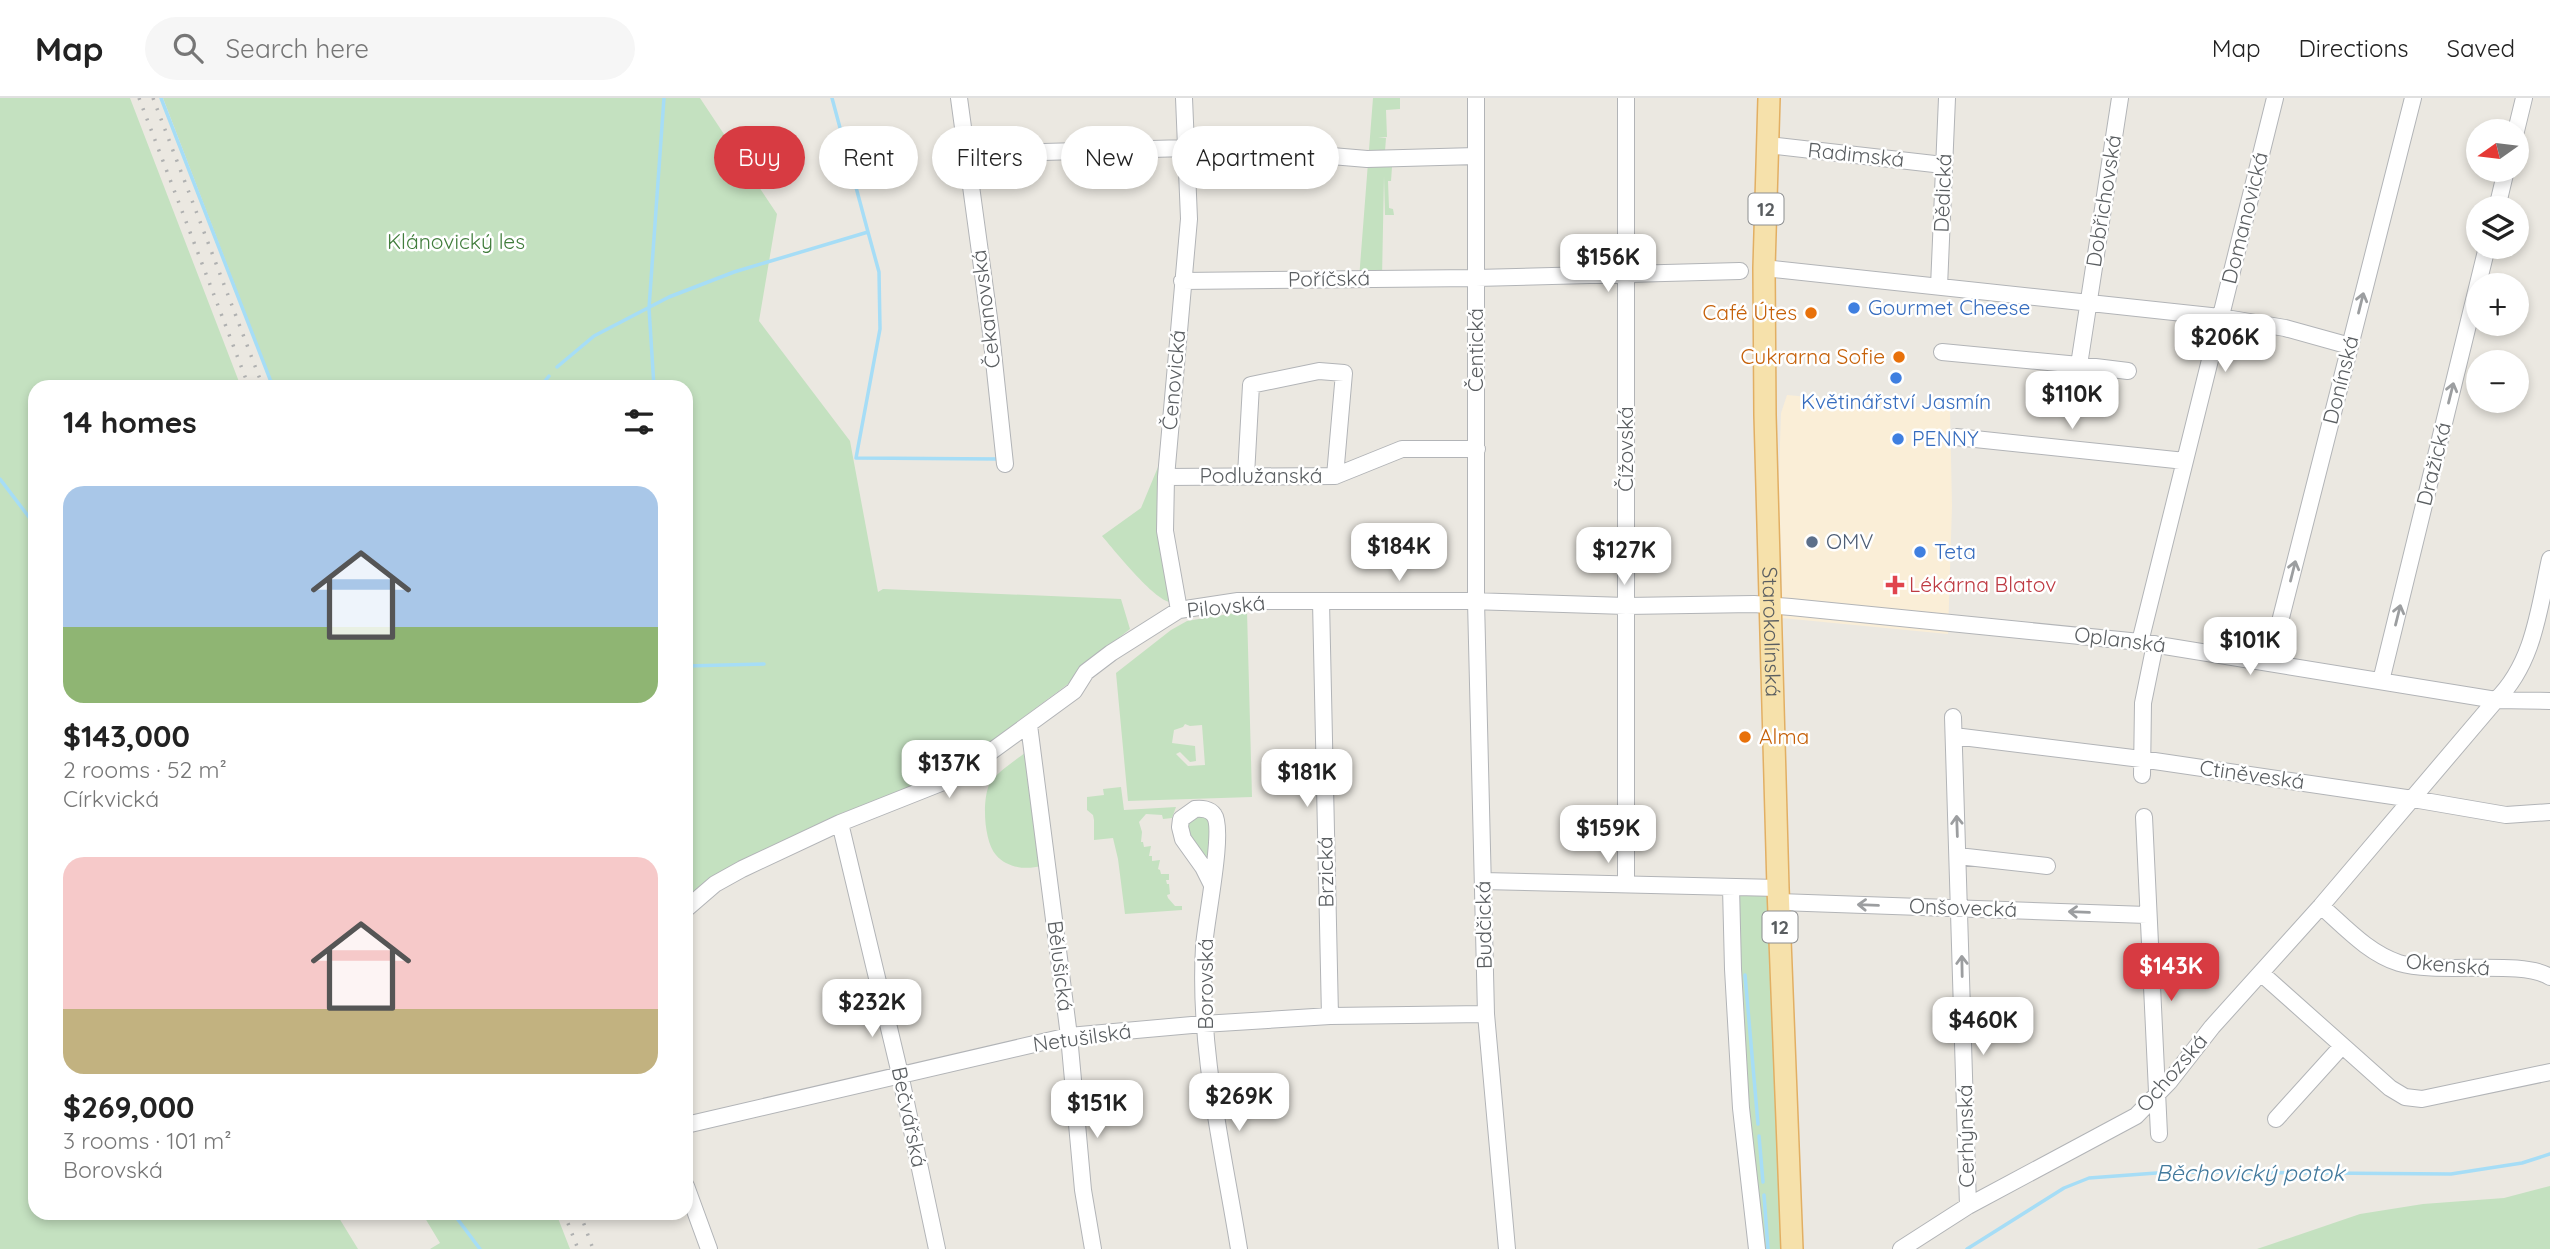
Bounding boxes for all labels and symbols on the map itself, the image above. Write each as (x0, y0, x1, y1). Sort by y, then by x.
north arrow (2466, 119, 2529, 182)
street label: Dobřichovská (2080, 133, 2126, 269)
street label: Radimská (1807, 136, 1906, 172)
street label: Domanovická (2215, 149, 2273, 286)
street label: Dědická (1928, 153, 1956, 233)
road number: 12 (1748, 194, 1784, 225)
park label: Klánovický les (387, 228, 525, 254)
pin: $156K (1559, 234, 1657, 294)
street label: Čekanovská (965, 249, 1005, 370)
street label: Poříčská (1288, 264, 1370, 292)
one-way arrow (2355, 293, 2368, 315)
place label: Gourmet Cheese (1868, 294, 2030, 320)
place label: Café Útes (1702, 299, 1797, 325)
marker: Gourmet Cheese (1846, 300, 1862, 316)
marker: Café Útes (1803, 305, 1819, 321)
street label: Čentická (1462, 308, 1488, 392)
pin: $206K (2176, 314, 2274, 374)
street label: Čenovická (1156, 329, 1190, 431)
street label: Donínská (2316, 333, 2364, 427)
place label: Cukrarna Sofie (1740, 343, 1885, 369)
marker: Cukrarna Sofie (1891, 349, 1907, 365)
marker: Květinářství Jasmín (1888, 370, 1904, 386)
pin: $110K (2023, 372, 2121, 431)
one-way arrow (2445, 383, 2458, 405)
place label: Květinářství Jasmín (1801, 388, 1991, 414)
street label: Čížovská (1612, 406, 1638, 492)
street label: Dražická (2410, 419, 2456, 508)
place label: PENNY (1912, 425, 1979, 451)
marker: PENNY (1890, 431, 1906, 447)
street label: Podlužanská (1199, 462, 1323, 488)
pin: $184K (1350, 524, 1448, 583)
pin: $127K (1575, 528, 1673, 587)
place label: OMV (1826, 528, 1873, 554)
marker: OMV (1804, 534, 1820, 550)
place label: Teta (1934, 538, 1976, 564)
marker: Teta (1912, 544, 1928, 560)
one-way arrow (2287, 561, 2300, 583)
street label: Starokolínská (1757, 566, 1787, 697)
place label: Lékárna Blatov (1909, 571, 2056, 597)
marker: Lékárna Blatov (1887, 577, 1903, 593)
street label: Pilovská (1185, 589, 1267, 623)
one-way arrow (2392, 604, 2405, 626)
pin: $101K (2201, 618, 2299, 677)
street label: Oplanská (2073, 620, 2167, 658)
place label: Alma (1759, 723, 1809, 749)
marker: Alma (1737, 729, 1753, 745)
pin: $137K (900, 740, 998, 800)
pin: $181K (1258, 750, 1356, 809)
street label: Ctiněveská (2198, 754, 2306, 794)
pin: $159K (1559, 806, 1657, 865)
one-way arrow (1951, 815, 1964, 838)
street label: Brzická (1311, 836, 1339, 908)
street label: Budčická (1469, 881, 1497, 969)
street label: Onšovecká (1908, 892, 2018, 922)
one-way arrow (1857, 899, 1880, 912)
one-way arrow (2068, 906, 2091, 919)
road number: 12 (1762, 912, 1798, 942)
street label: Bělušická (1043, 919, 1079, 1013)
street label: Borovská (1192, 938, 1218, 1030)
pin: $143K (2122, 944, 2220, 1003)
street label: Okenská (2405, 947, 2491, 981)
one-way arrow (1955, 955, 1969, 978)
pin: $232K (823, 979, 921, 1039)
pin: $460K (1934, 998, 2032, 1057)
street label: Netušilská (1031, 1017, 1133, 1057)
street label: Ochozská (2130, 1028, 2212, 1117)
street label: Bečvářská (887, 1064, 933, 1169)
pin: $269K (1190, 1074, 1288, 1133)
pin: $151K (1048, 1080, 1146, 1140)
street label: Cerhýnská (1951, 1084, 1979, 1188)
water label: Běchovický potok (2155, 1158, 2346, 1187)

